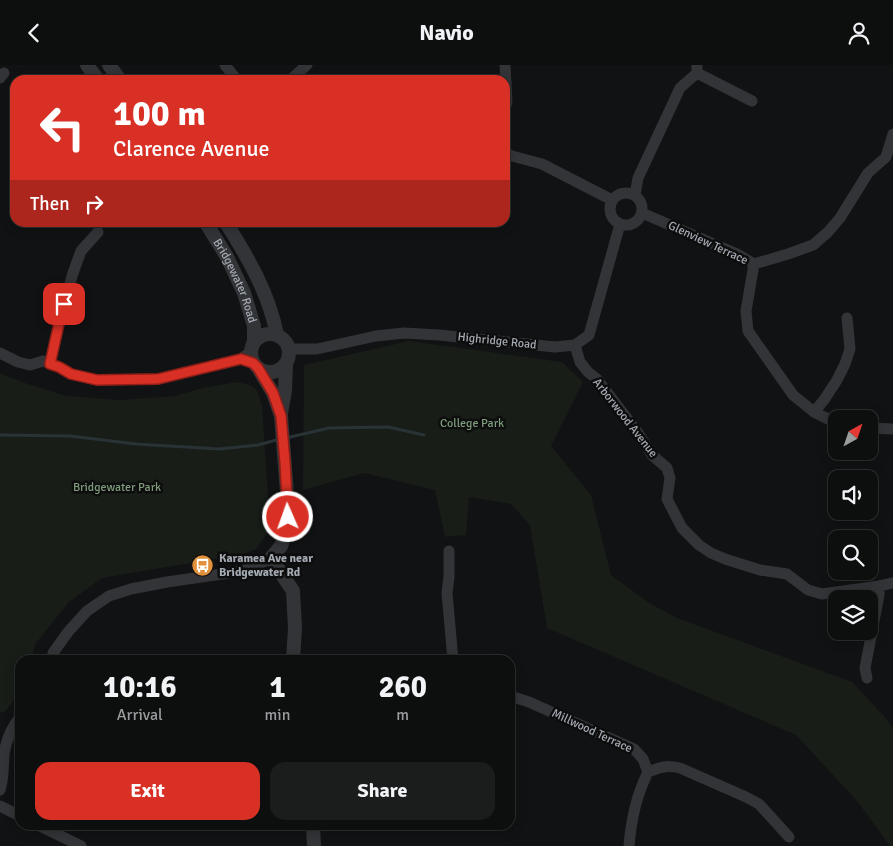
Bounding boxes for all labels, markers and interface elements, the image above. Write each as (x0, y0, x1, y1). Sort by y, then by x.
icon: back (20, 19, 48, 47)
text: Navio (419, 19, 474, 46)
icon: person (845, 19, 873, 47)
text: 100 m (113, 92, 206, 135)
icon: left (30, 95, 95, 160)
text: Clarence Avenue (113, 135, 270, 162)
icon: right (80, 190, 108, 218)
text: Then (30, 192, 70, 216)
street label: Glenview Terrace (666, 218, 750, 268)
street label: Bridgewater Road (210, 236, 260, 325)
pin (43, 283, 85, 325)
icon: arrive (50, 290, 78, 318)
street label: Highridge Road (457, 329, 537, 353)
street label: Arborwood Avenue (589, 375, 661, 461)
north arrow (828, 410, 878, 460)
map controls (828, 410, 878, 640)
park label: College Park (440, 416, 504, 431)
button: sound (828, 470, 878, 520)
park label: Bridgewater Park (73, 480, 161, 495)
position arrow (261, 490, 313, 542)
button: search (828, 530, 878, 580)
place label: Karamea Ave near Bridgewater Rd (219, 551, 313, 580)
bus stop icon: Karamea Ave near Bridgewater Rd (191, 553, 215, 577)
button: layers (828, 590, 878, 640)
text: 10:16 (103, 669, 177, 706)
text: 1 (269, 669, 286, 706)
text: 260 (378, 669, 427, 706)
text: Arrival (117, 705, 163, 725)
text: min (265, 705, 290, 725)
text: m (396, 705, 409, 725)
street label: Millwood Terrace (549, 706, 635, 756)
button: Exit (35, 762, 260, 820)
button: Share (270, 762, 495, 820)

